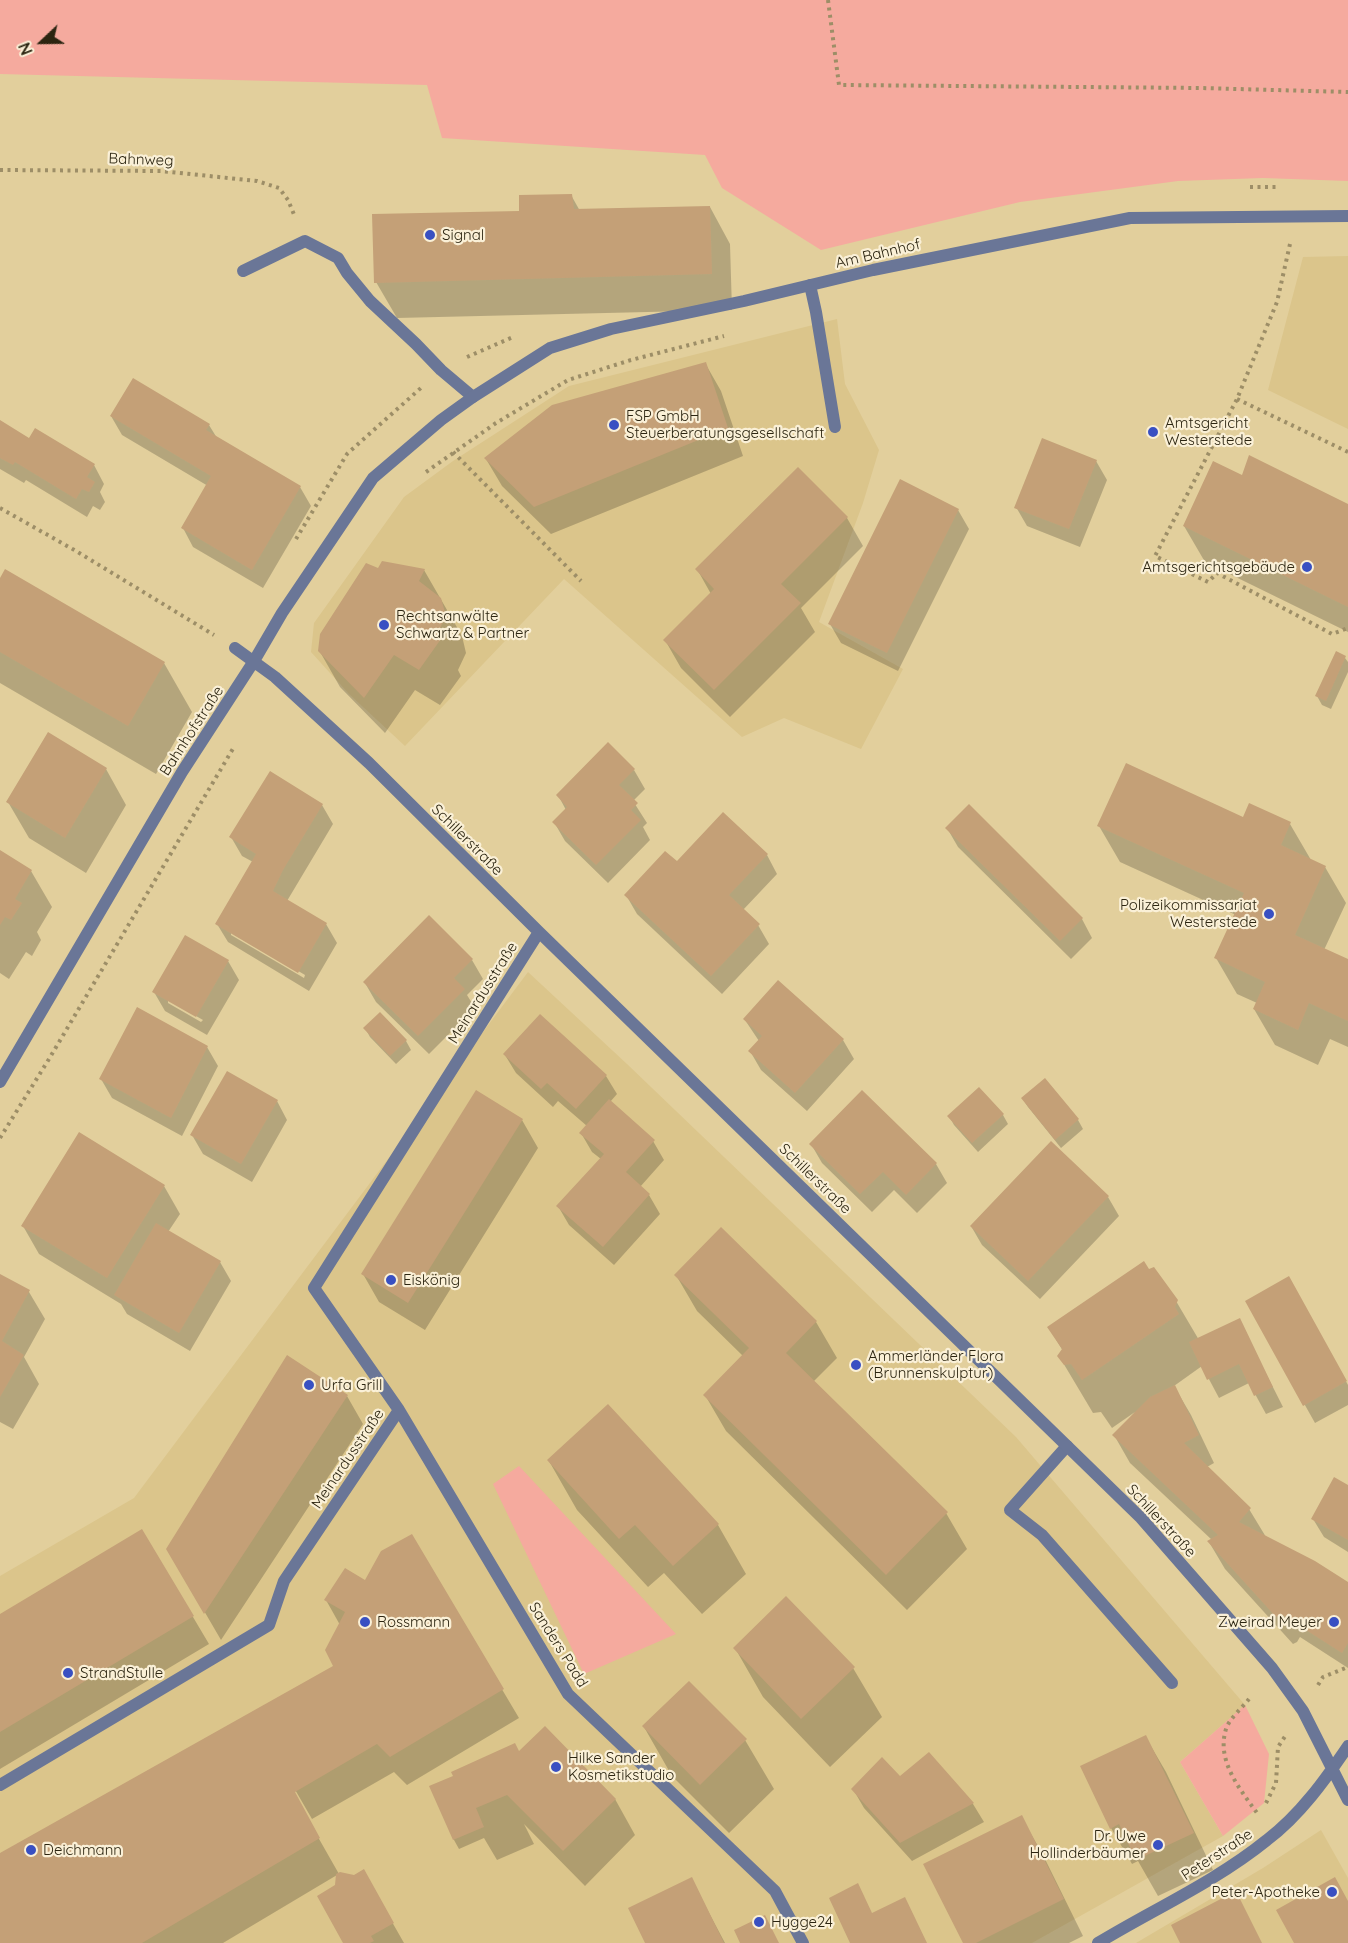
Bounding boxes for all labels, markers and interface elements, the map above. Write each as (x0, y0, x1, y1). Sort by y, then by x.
north arrow (12, 12, 72, 72)
text: N (14, 40, 37, 58)
street label: Bahnweg (108, 150, 174, 170)
place label: Signal (442, 226, 484, 244)
marker: Signal (423, 228, 437, 242)
street label: Am Bahnhof (834, 236, 922, 272)
place label: FSP GmbH Steuerberatungsgesellschaft (626, 407, 824, 442)
place label: Amtsgericht Westerstede (1165, 414, 1252, 449)
marker: FSP GmbH Steuerberatungsgesellschaft (607, 418, 621, 432)
marker: Amtsgericht Westerstede (1146, 425, 1160, 439)
place label: Amtsgerichtsgebäude (1142, 558, 1295, 576)
marker: Amtsgerichtsgebäude (1300, 560, 1314, 574)
place label: Rechtsanwälte Schwartz & Partner (396, 607, 529, 642)
marker: Rechtsanwälte Schwartz & Partner (377, 618, 391, 632)
street label: Bahnhofstraße (156, 683, 228, 779)
street label: Schillerstraße (428, 801, 506, 879)
place label: Polizeikommissariat Westerstede (1120, 896, 1257, 931)
marker: Polizeikommissariat Westerstede (1262, 907, 1276, 921)
street label: Meinardusstraße (444, 939, 522, 1047)
street label: Schillerstraße (775, 1140, 855, 1218)
place label: Eiskönig (403, 1271, 460, 1289)
marker: Eiskönig (384, 1273, 398, 1287)
place label: Ammerländer Flora (Brunnenskulptur) (868, 1347, 1003, 1382)
marker: Ammerländer Flora (Brunnenskulptur) (849, 1358, 863, 1372)
place label: Urfa Grill (321, 1376, 382, 1394)
marker: Urfa Grill (302, 1378, 316, 1392)
street label: Meinardusstraße (308, 1406, 388, 1512)
street label: Schillerstraße (1123, 1481, 1199, 1561)
street label: Sanders Padd (525, 1599, 591, 1691)
place label: Rossmann (377, 1613, 450, 1631)
place label: Zweirad Meyer (1218, 1613, 1322, 1631)
marker: Rossmann (358, 1615, 372, 1629)
marker: Zweirad Meyer (1327, 1615, 1341, 1629)
place label: StrandStulle (80, 1664, 163, 1682)
marker: StrandStulle (61, 1666, 75, 1680)
place label: Hilke Sander Kosmetikstudio (568, 1749, 674, 1784)
marker: Hilke Sander Kosmetikstudio (549, 1760, 563, 1774)
street label: Peterstraße (1178, 1825, 1256, 1885)
place label: Dr. Uwe Hollinderbäumer (1030, 1827, 1146, 1862)
marker: Dr. Uwe Hollinderbäumer (1151, 1838, 1165, 1852)
place label: Deichmann (43, 1841, 122, 1859)
marker: Deichmann (24, 1843, 38, 1857)
place label: Peter-Apotheke (1212, 1883, 1320, 1901)
marker: Peter-Apotheke (1325, 1885, 1339, 1899)
place label: Hygge24 (771, 1913, 833, 1931)
marker: Hygge24 (752, 1915, 766, 1929)

